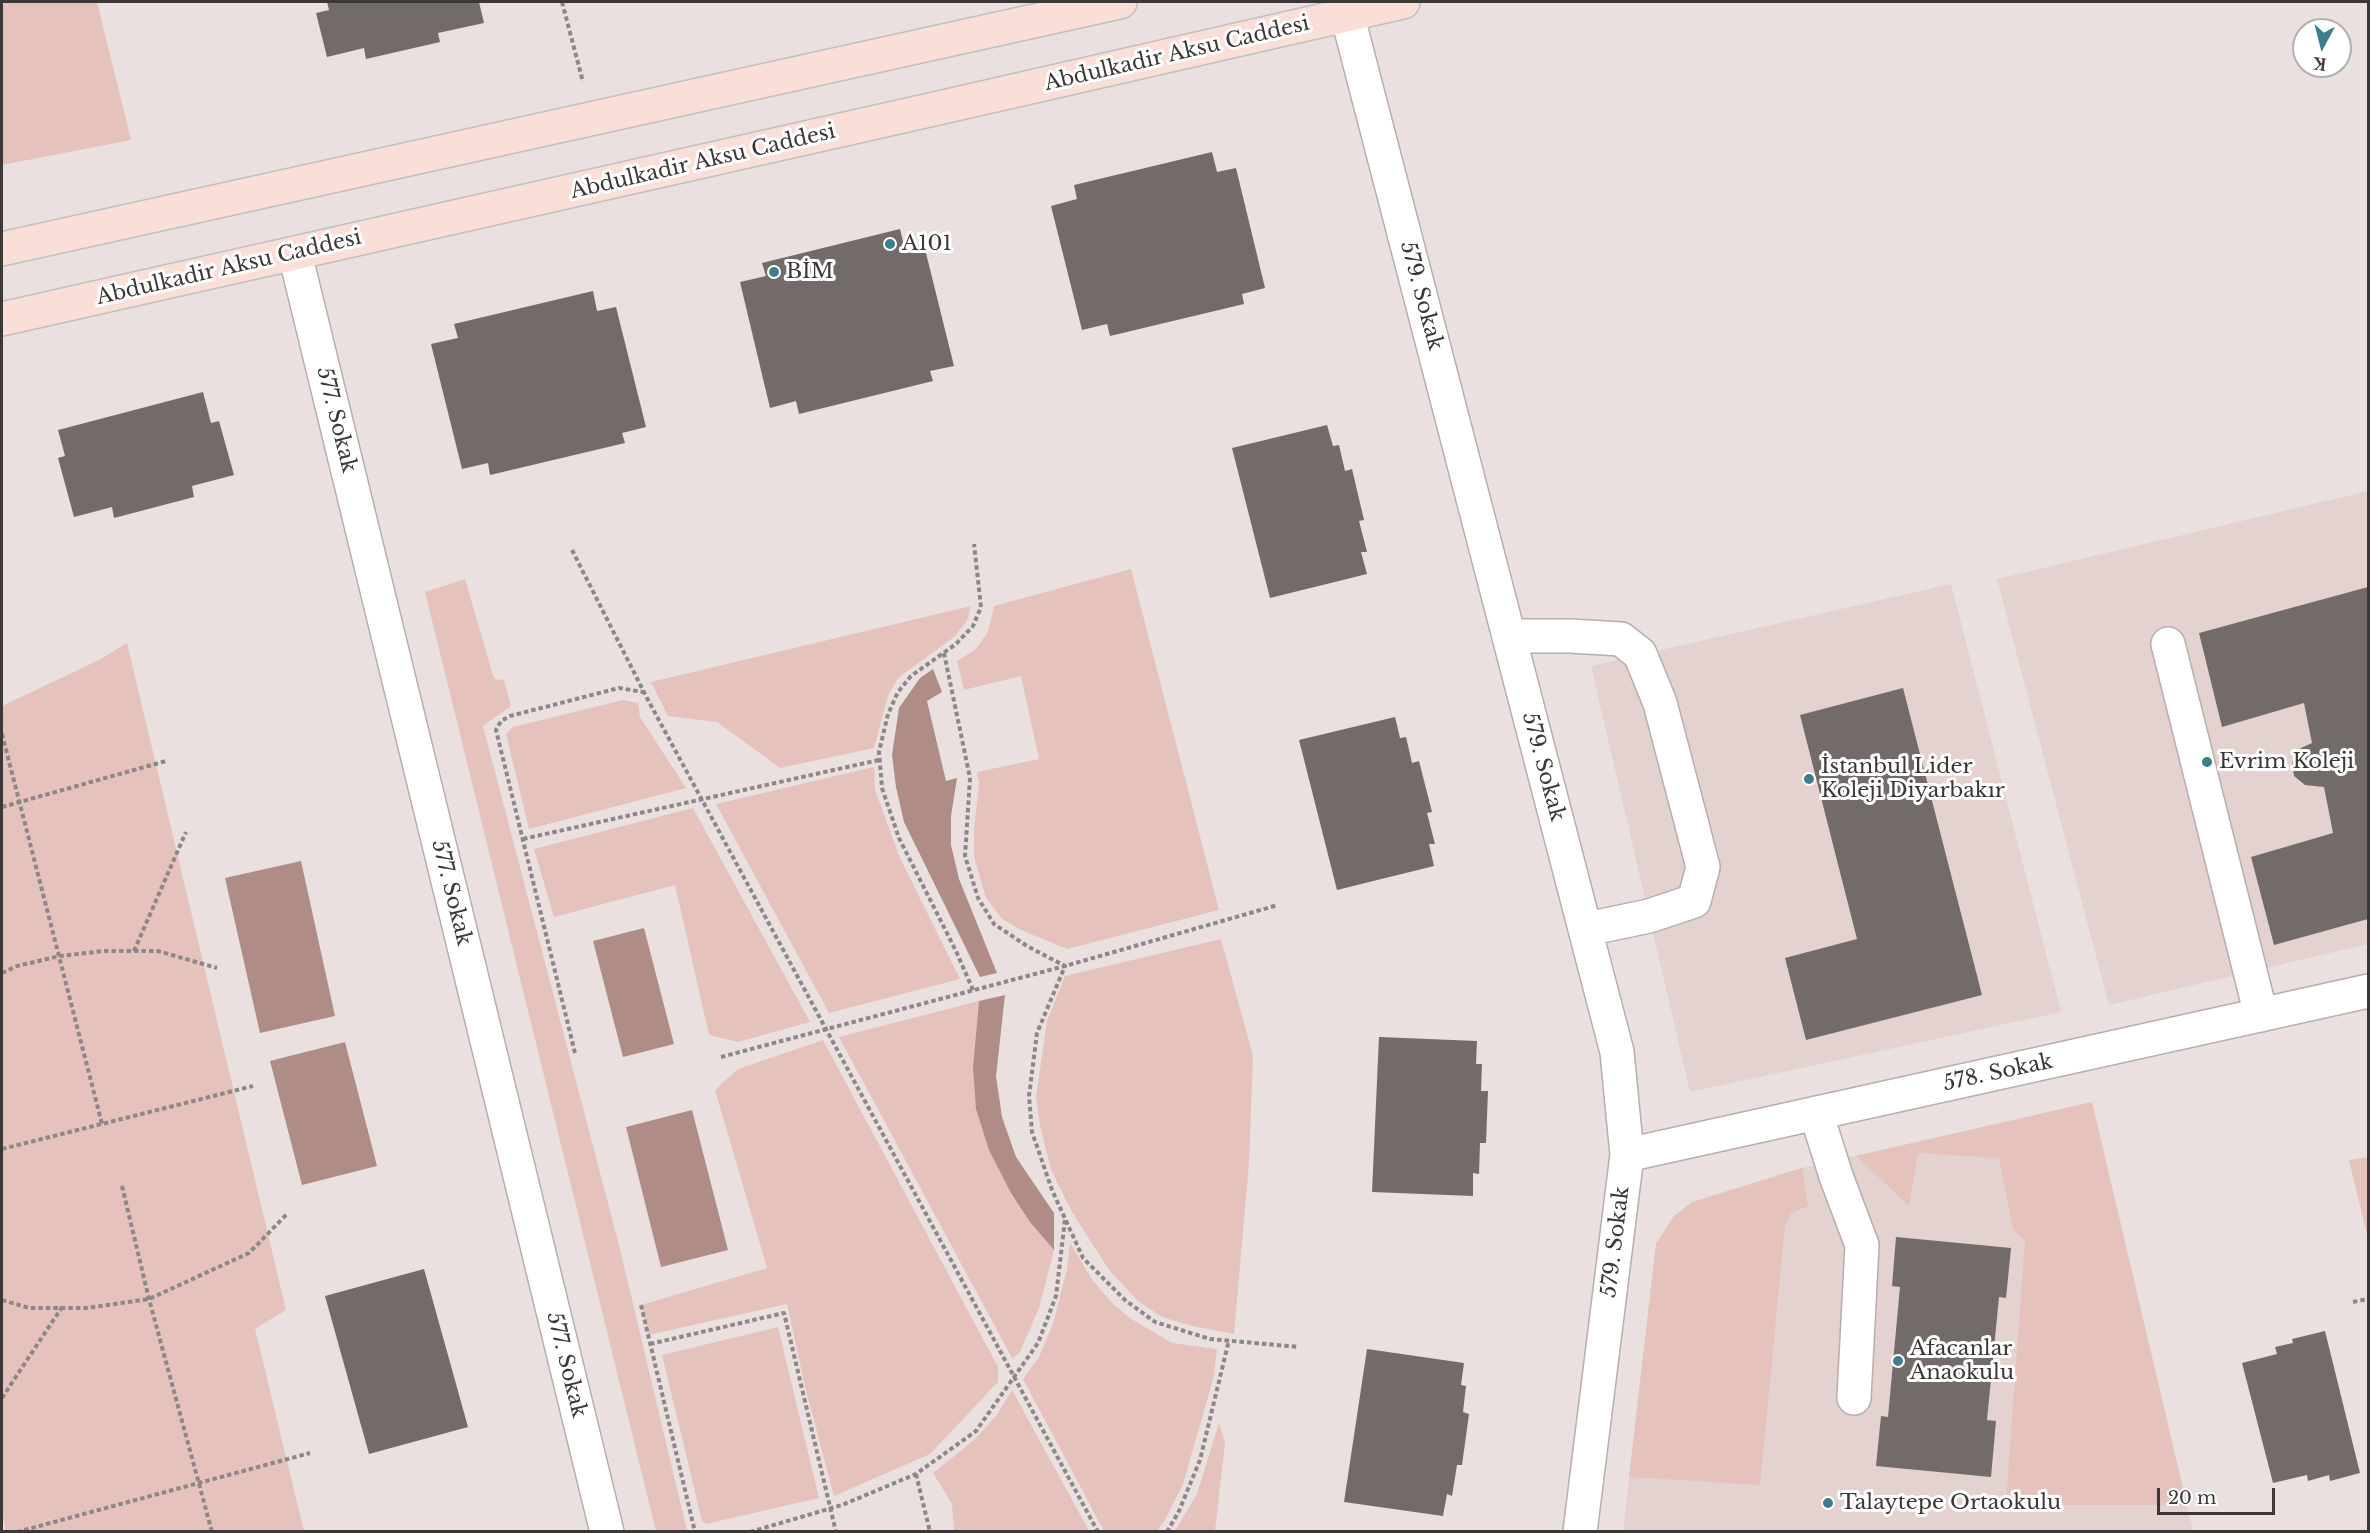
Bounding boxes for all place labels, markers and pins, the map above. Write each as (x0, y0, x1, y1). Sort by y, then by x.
place label: A101 (902, 231, 952, 257)
marker: A101 (883, 237, 897, 251)
place label: BİM (786, 259, 834, 285)
marker: BİM (767, 265, 781, 279)
place label: Evrim Koleji (2219, 749, 2354, 775)
place label: İstanbul Lider Koleji Diyarbakır (1821, 754, 2005, 804)
marker: Evrim Koleji (2200, 755, 2214, 769)
marker: İstanbul Lider Koleji Diyarbakır (1802, 772, 1816, 786)
place label: Afacanlar Anaokulu (1910, 1336, 2014, 1386)
marker: Afacanlar Anaokulu (1891, 1354, 1905, 1368)
place label: Talaytepe Ortaokulu (1840, 1490, 2061, 1516)
marker: Talaytepe Ortaokulu (1821, 1496, 1835, 1510)

